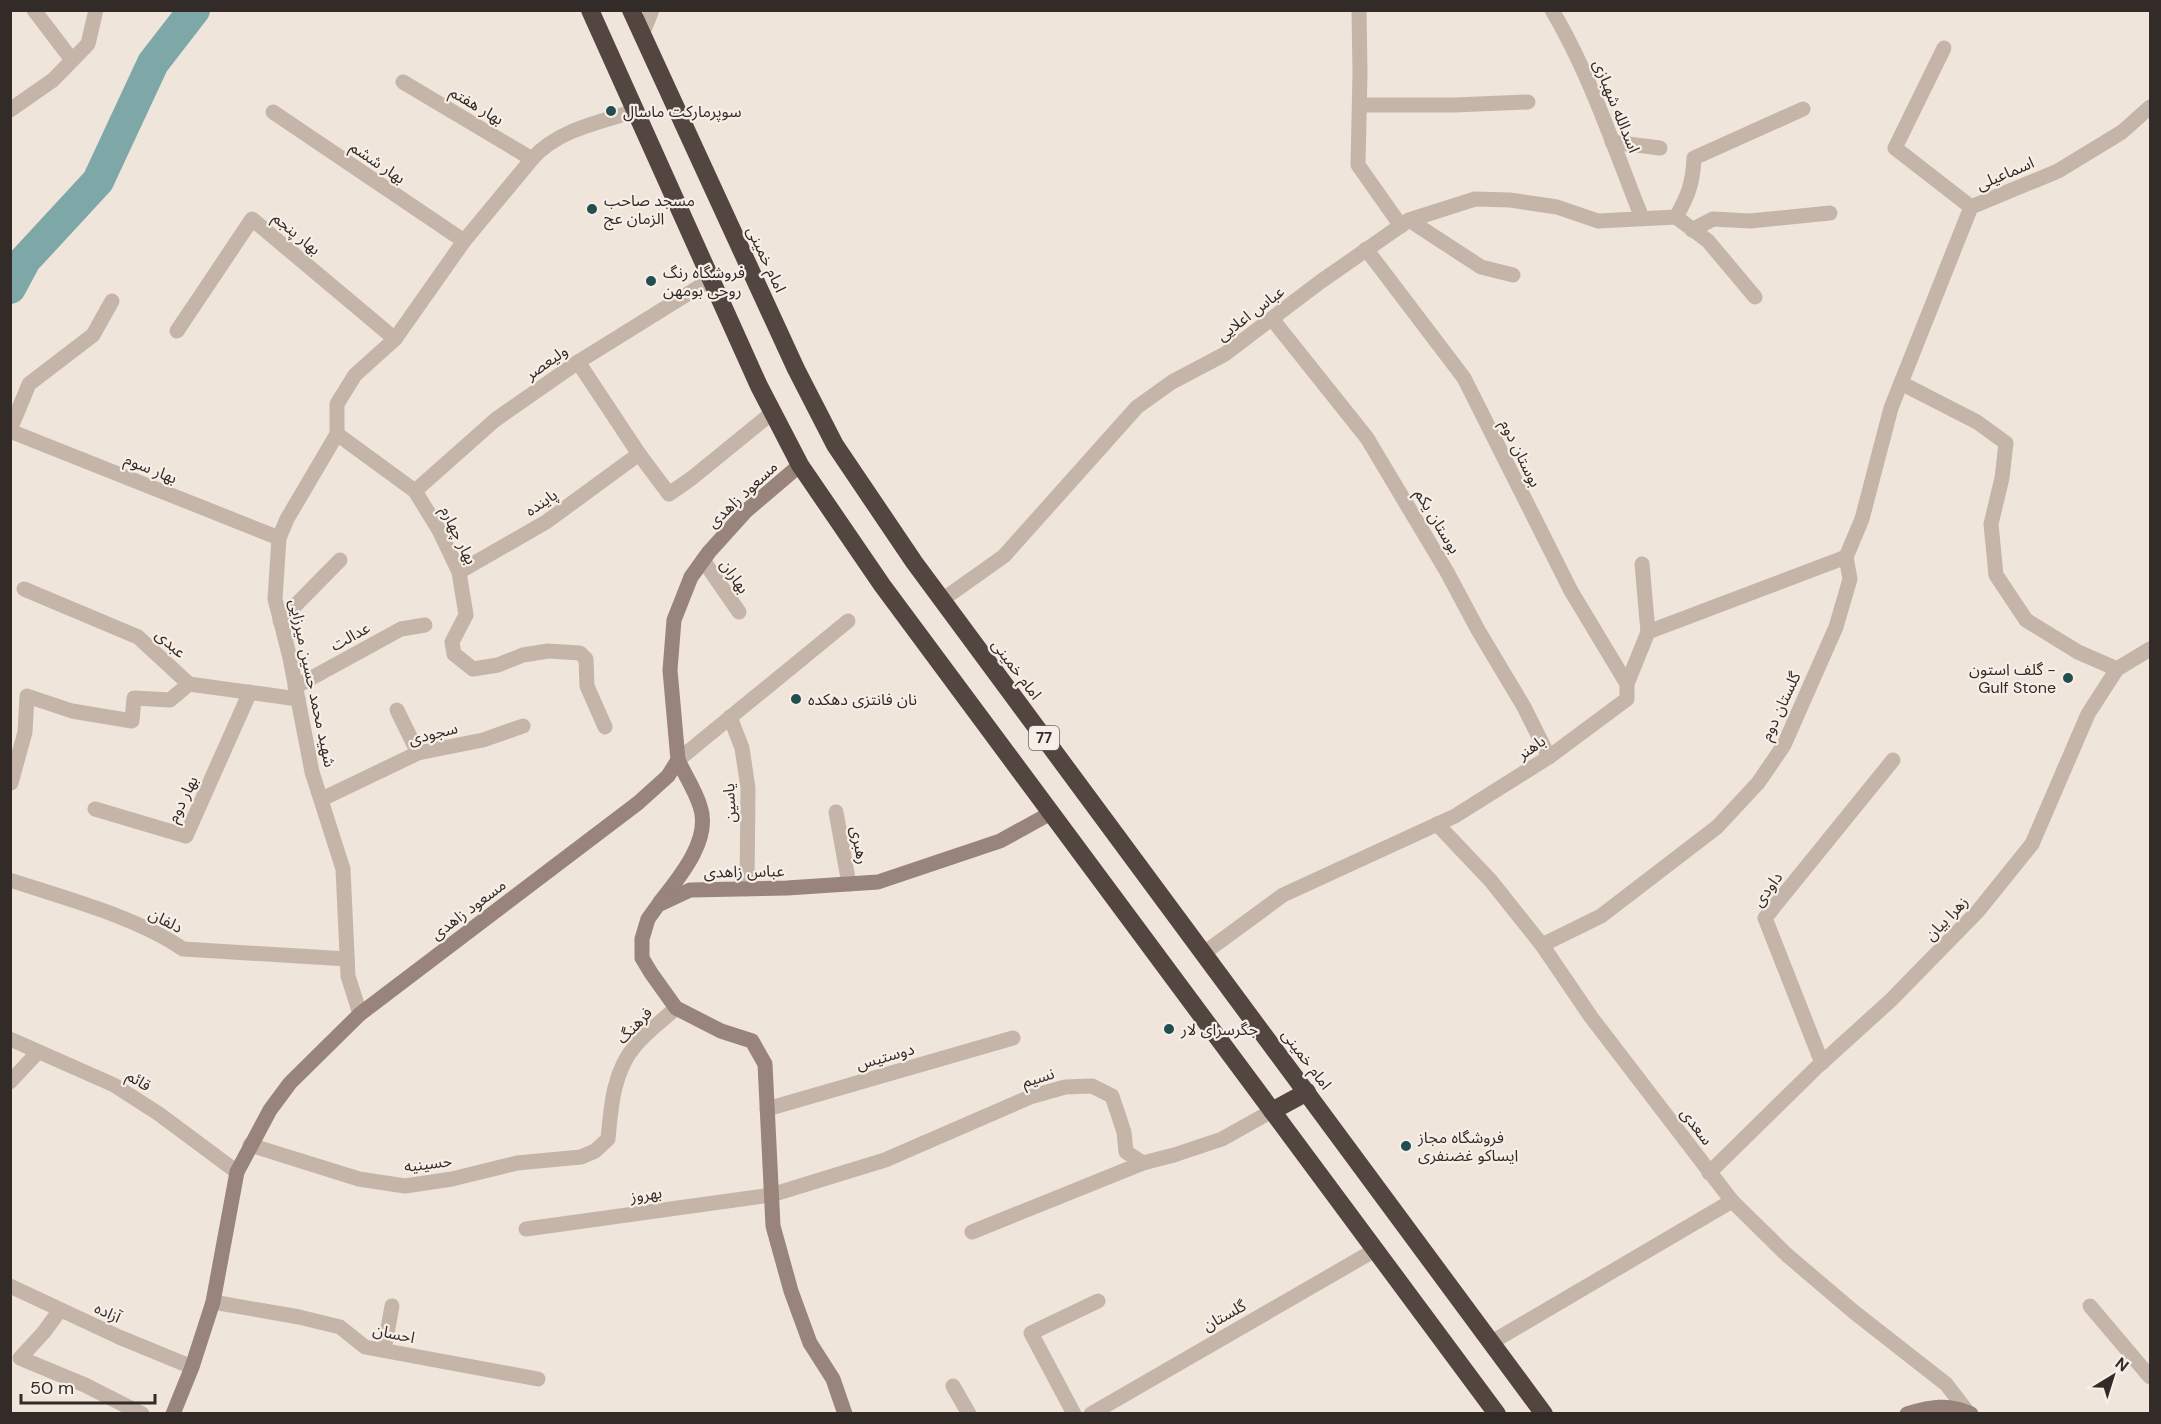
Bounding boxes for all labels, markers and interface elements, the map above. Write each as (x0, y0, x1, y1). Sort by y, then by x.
street label: اسدالله شهبازی (1588, 57, 1645, 156)
street label: بهار هفتم (445, 81, 508, 131)
place label: سوپرمارکت ماسال (623, 101, 742, 122)
marker: سوپرمارکت ماسال (604, 104, 618, 118)
street label: بهار ششم (345, 136, 409, 190)
street label: اسماعیلی (1973, 152, 2037, 195)
place label: مسجد صاحب الزمان عج (604, 190, 695, 231)
marker: مسجد صاحب الزمان عج (585, 202, 599, 216)
street label: بهار پنجم (267, 207, 325, 261)
street label: امام خمینی (740, 223, 791, 297)
place label: فروشگاه رنگ روحی بومهن (663, 262, 745, 301)
marker: فروشگاه رنگ روحی بومهن (644, 274, 658, 288)
street label: عباس اعلایی (1212, 281, 1288, 346)
street label: ولیعصر (520, 340, 572, 385)
street label: بوستان دوم (1493, 416, 1546, 491)
street label: بهار سوم (121, 448, 180, 490)
street label: مسعود زاهدی (703, 456, 782, 532)
street label: پاینده (521, 484, 562, 521)
street label: بوستان یکم (1408, 485, 1465, 559)
street label: بهار چهارم (434, 503, 482, 569)
street label: بهاران (715, 555, 754, 598)
street label: شهید محمد حسین میرزایی (284, 597, 341, 769)
street label: عدالت (327, 617, 374, 656)
street label: عبدی (151, 624, 190, 663)
street label: امام خمینی (985, 635, 1046, 705)
place label: گلف استون - Gulf Stone (1969, 659, 2056, 698)
street label: گلستان دوم (1755, 668, 1807, 745)
marker: گلف استون - Gulf Stone (2061, 671, 2075, 685)
place label: نان فانتزی دهکده (808, 689, 917, 710)
marker: نان فانتزی دهکده (789, 692, 803, 706)
street label: سجودی (406, 717, 460, 750)
road number: 77 (1029, 726, 1059, 750)
street label: باهنر (1512, 730, 1550, 765)
street label: بهار دوم (162, 772, 205, 827)
street label: یاسین (718, 783, 741, 823)
street label: رهبری (846, 824, 873, 866)
street label: عباس زاهدی (703, 860, 785, 883)
street label: داودی (1748, 868, 1787, 911)
street label: مسعود زاهدی (426, 874, 510, 945)
street label: زهرا بیان (1920, 892, 1973, 945)
street label: دلفان (145, 903, 186, 938)
street label: فرهنگ (612, 1003, 657, 1048)
place label: جگرسرای لار (1180, 1019, 1258, 1040)
marker: جگرسرای لار (1162, 1022, 1176, 1036)
street label: امام خمینی (1275, 1025, 1336, 1095)
street label: دوستیس (854, 1038, 917, 1075)
street label: نسیم (1019, 1063, 1058, 1094)
street label: قائم (121, 1065, 155, 1098)
street label: سعدی (1676, 1103, 1717, 1149)
place label: فروشگاه مجاز ایساکو غضنفری (1417, 1127, 1518, 1166)
marker: فروشگاه مجاز ایساکو غضنفری (1399, 1139, 1413, 1153)
street label: حسینیه (403, 1150, 453, 1177)
street label: بهروز (628, 1182, 663, 1207)
street label: گلستان (1199, 1295, 1250, 1336)
street label: آزاده (91, 1297, 126, 1328)
street label: احسان (371, 1319, 417, 1348)
north arrow (2083, 1346, 2143, 1406)
text: N (2111, 1353, 2133, 1376)
scale bar (21, 1367, 154, 1405)
text: 50 m (30, 1376, 74, 1400)

